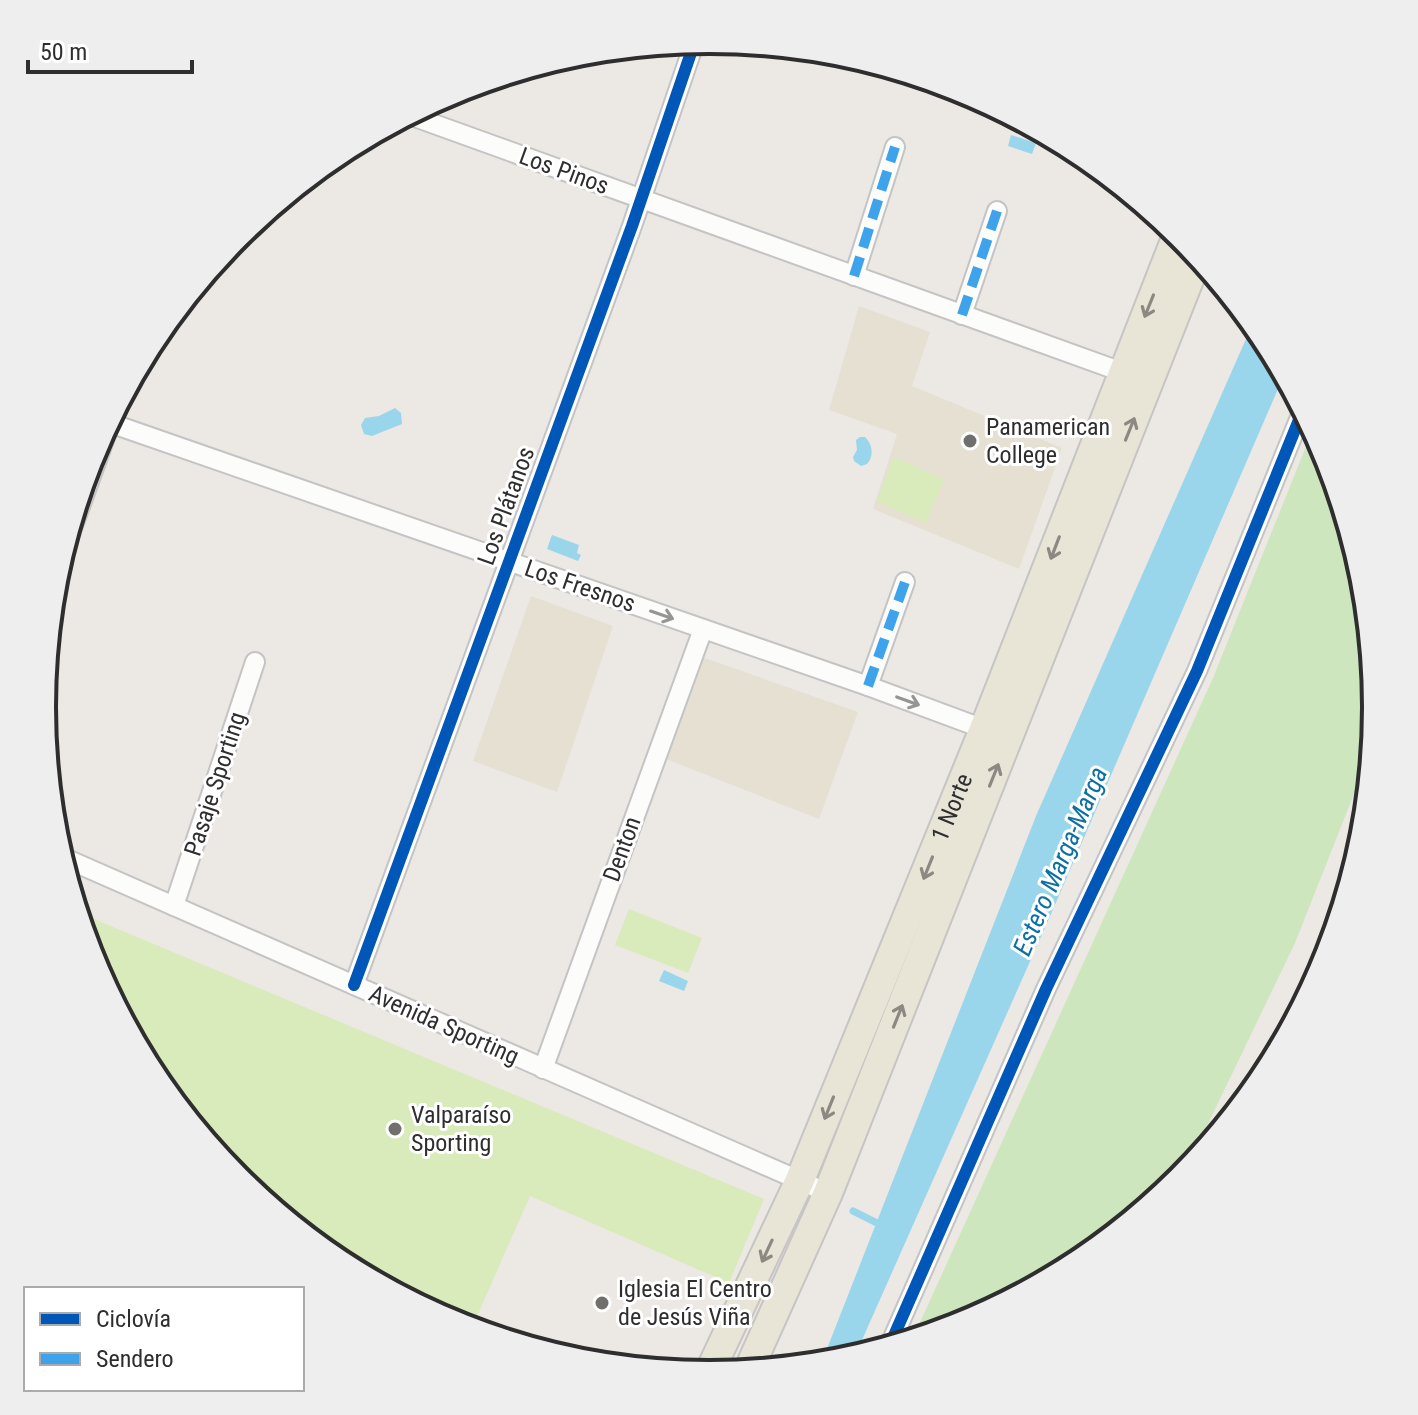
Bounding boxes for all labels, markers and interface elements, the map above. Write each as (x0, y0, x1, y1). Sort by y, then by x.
scale bar (28, 24, 192, 74)
text: 50 m (40, 38, 87, 66)
street label: Los Pinos (515, 142, 613, 200)
one-way arrow (1141, 293, 1155, 318)
place label: Panamerican College (986, 413, 1110, 469)
one-way arrow (1124, 417, 1139, 442)
marker: Panamerican College (961, 432, 979, 450)
street label: Los Plátanos (472, 443, 540, 569)
one-way arrow (1046, 535, 1061, 560)
street label: Los Fresnos (521, 554, 639, 618)
one-way arrow (650, 608, 675, 623)
one-way arrow (895, 694, 920, 709)
street label: Pasaje Sporting (179, 709, 251, 859)
water label: Estero Marga-Marga (1007, 762, 1113, 960)
one-way arrow (987, 763, 1002, 788)
street label: 1 Norte (926, 769, 978, 845)
street label: Denton (597, 813, 647, 885)
one-way arrow (919, 855, 934, 880)
street label: Avenida Sporting (365, 979, 523, 1071)
one-way arrow (892, 1004, 906, 1029)
one-way arrow (821, 1095, 836, 1120)
place label: Valparaíso Sporting (411, 1101, 511, 1157)
marker: Valparaíso Sporting (386, 1120, 404, 1138)
one-way arrow (759, 1238, 774, 1262)
place label: Iglesia El Centro de Jesús Viña (618, 1275, 772, 1331)
legend (24, 1287, 304, 1391)
marker: Iglesia El Centro de Jesús Viña (593, 1294, 611, 1312)
text: Ciclovía (96, 1305, 171, 1333)
text: Sendero (96, 1345, 174, 1373)

